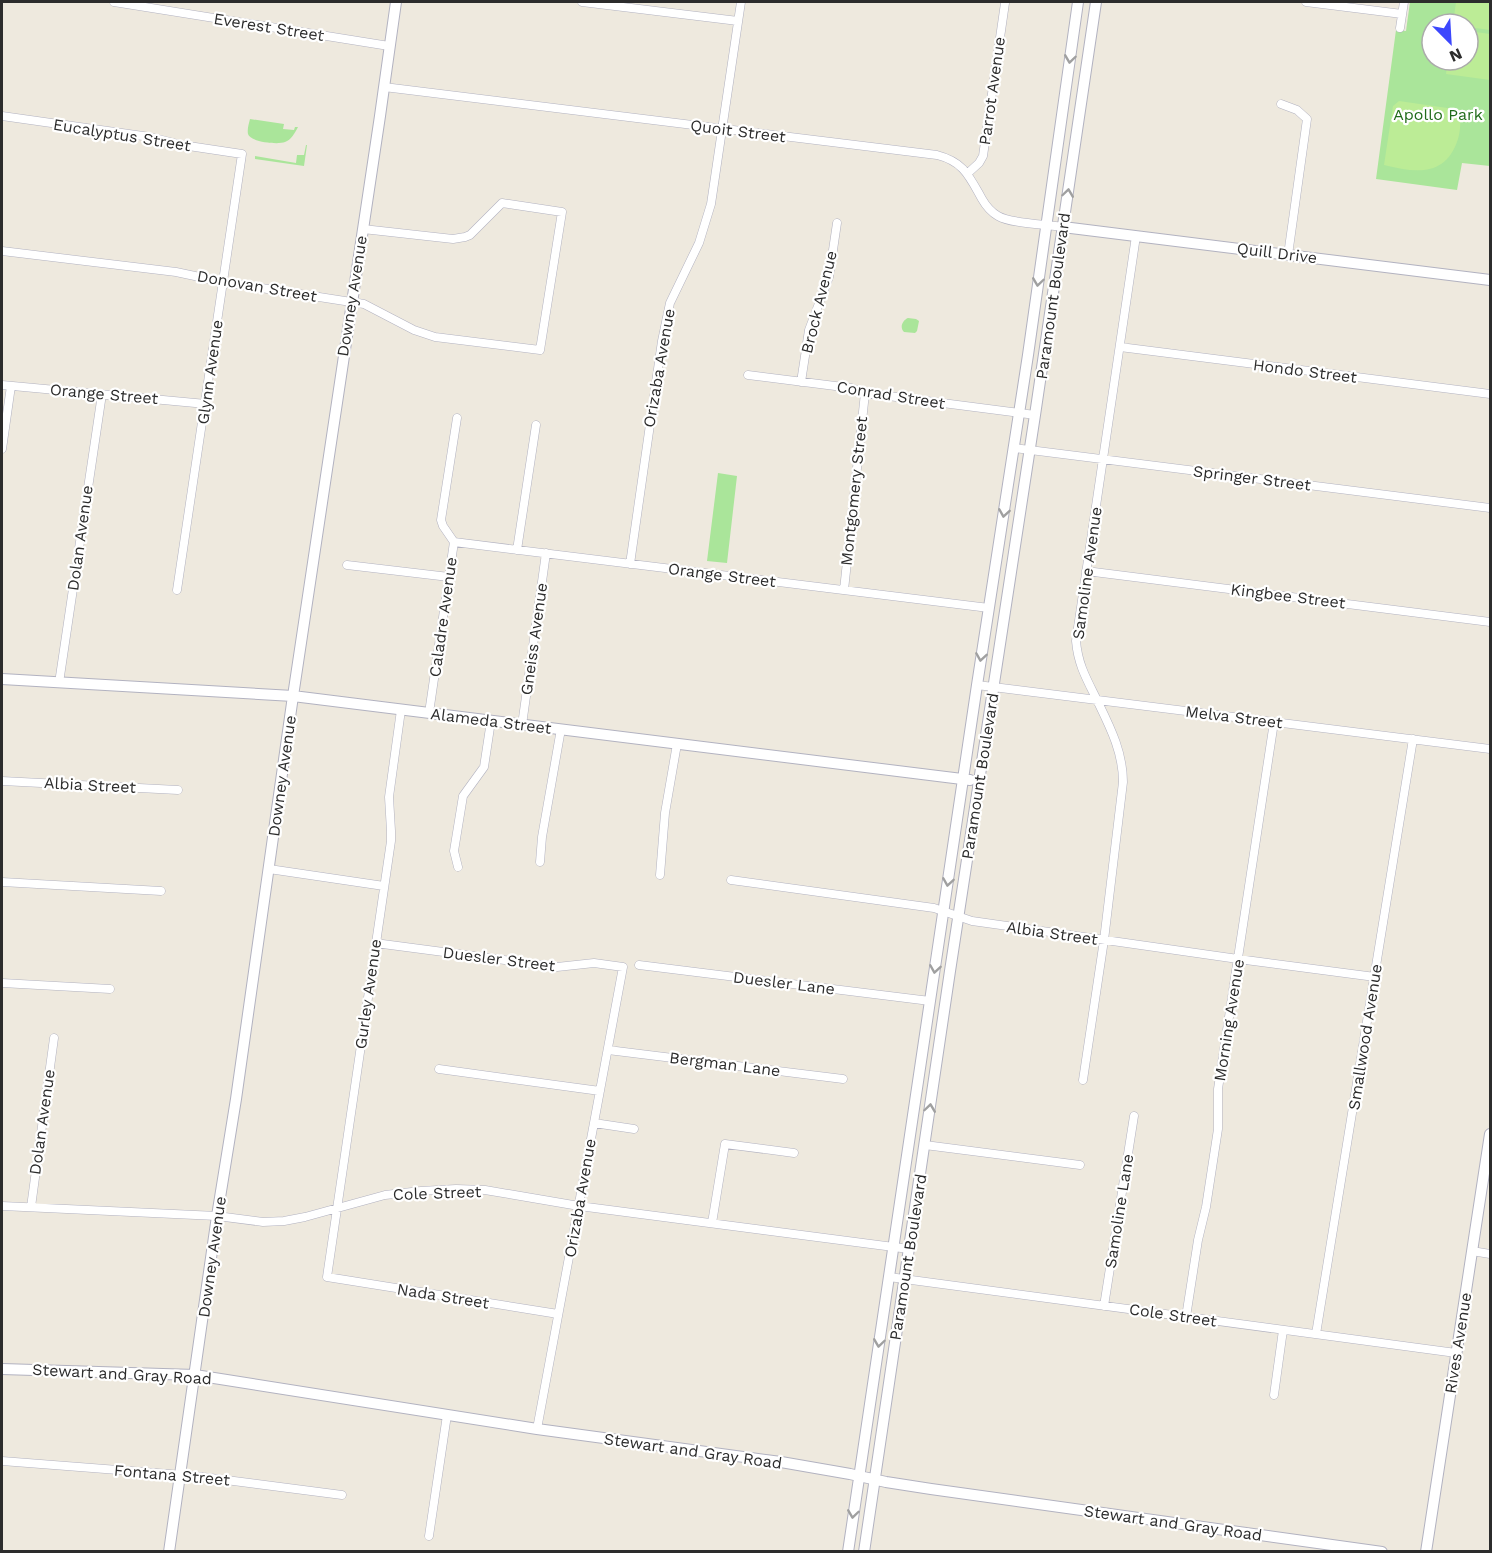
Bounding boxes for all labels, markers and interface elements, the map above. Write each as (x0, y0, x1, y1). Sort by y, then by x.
street label: Everest Street (212, 9, 326, 45)
north arrow (1420, 12, 1480, 72)
street label: Parrot Avenue (975, 36, 1009, 146)
text: N (1447, 44, 1465, 66)
one-way arrow (1064, 55, 1076, 64)
park label: Apollo Park (1393, 105, 1483, 124)
street label: Eucalyptus Street (52, 115, 192, 155)
street label: Quoit Street (689, 116, 787, 146)
one-way arrow (1061, 189, 1073, 198)
street label: Paramount Boulevard (1032, 211, 1074, 381)
street label: Downey Avenue (333, 234, 371, 358)
street label: Quill Drive (1236, 239, 1318, 267)
street label: Brock Avenue (797, 249, 841, 355)
street label: Donovan Street (196, 266, 319, 306)
one-way arrow (1032, 278, 1044, 287)
street label: Orizaba Avenue (639, 307, 679, 429)
street label: Glynn Avenue (193, 318, 227, 426)
street label: Hondo Street (1252, 355, 1358, 387)
street label: Conrad Street (835, 377, 947, 413)
street label: Orange Street (49, 380, 159, 408)
street label: Montgomery Street (837, 415, 871, 567)
street label: Springer Street (1192, 461, 1312, 495)
street label: Dolan Avenue (63, 484, 97, 592)
street label: Samoline Avenue (1068, 505, 1106, 641)
one-way arrow (998, 509, 1010, 518)
street label: Caladre Avenue (425, 556, 461, 678)
street label: Orange Street (667, 559, 777, 591)
street label: Kingbee Street (1230, 580, 1347, 612)
street label: Gneiss Avenue (517, 582, 551, 696)
one-way arrow (976, 653, 988, 662)
street label: Paramount Boulevard (957, 691, 1003, 861)
street label: Melva Street (1184, 702, 1284, 732)
street label: Alameda Street (430, 704, 553, 738)
street label: Downey Avenue (264, 714, 300, 838)
street label: Albia Street (44, 773, 137, 797)
one-way arrow (942, 877, 955, 887)
street label: Albia Street (1005, 917, 1099, 949)
street label: Gurley Avenue (351, 938, 385, 1050)
street label: Duesler Street (442, 943, 557, 975)
street label: Morning Avenue (1210, 957, 1248, 1083)
street label: Smallwood Avenue (1344, 963, 1386, 1111)
one-way arrow (929, 965, 941, 974)
street label: Duesler Lane (732, 967, 836, 999)
street label: Bergman Lane (668, 1048, 782, 1080)
street label: Dolan Avenue (25, 1068, 59, 1176)
one-way arrow (924, 1103, 936, 1112)
street label: Orizaba Avenue (560, 1137, 600, 1259)
street label: Samoline Lane (1101, 1152, 1137, 1270)
street label: Paramount Boulevard (885, 1172, 931, 1342)
street label: Cole Street (393, 1182, 482, 1204)
street label: Downey Avenue (194, 1195, 230, 1319)
street label: Nada Street (396, 1279, 491, 1313)
street label: Rives Avenue (1441, 1291, 1475, 1395)
street label: Cole Street (1128, 1299, 1218, 1331)
one-way arrow (873, 1338, 885, 1348)
street label: Stewart and Gray Road (32, 1360, 212, 1388)
street label: Stewart and Gray Road (603, 1429, 783, 1473)
street label: Fontana Street (113, 1460, 231, 1490)
street label: Stewart and Gray Road (1083, 1501, 1263, 1545)
one-way arrow (848, 1509, 860, 1519)

